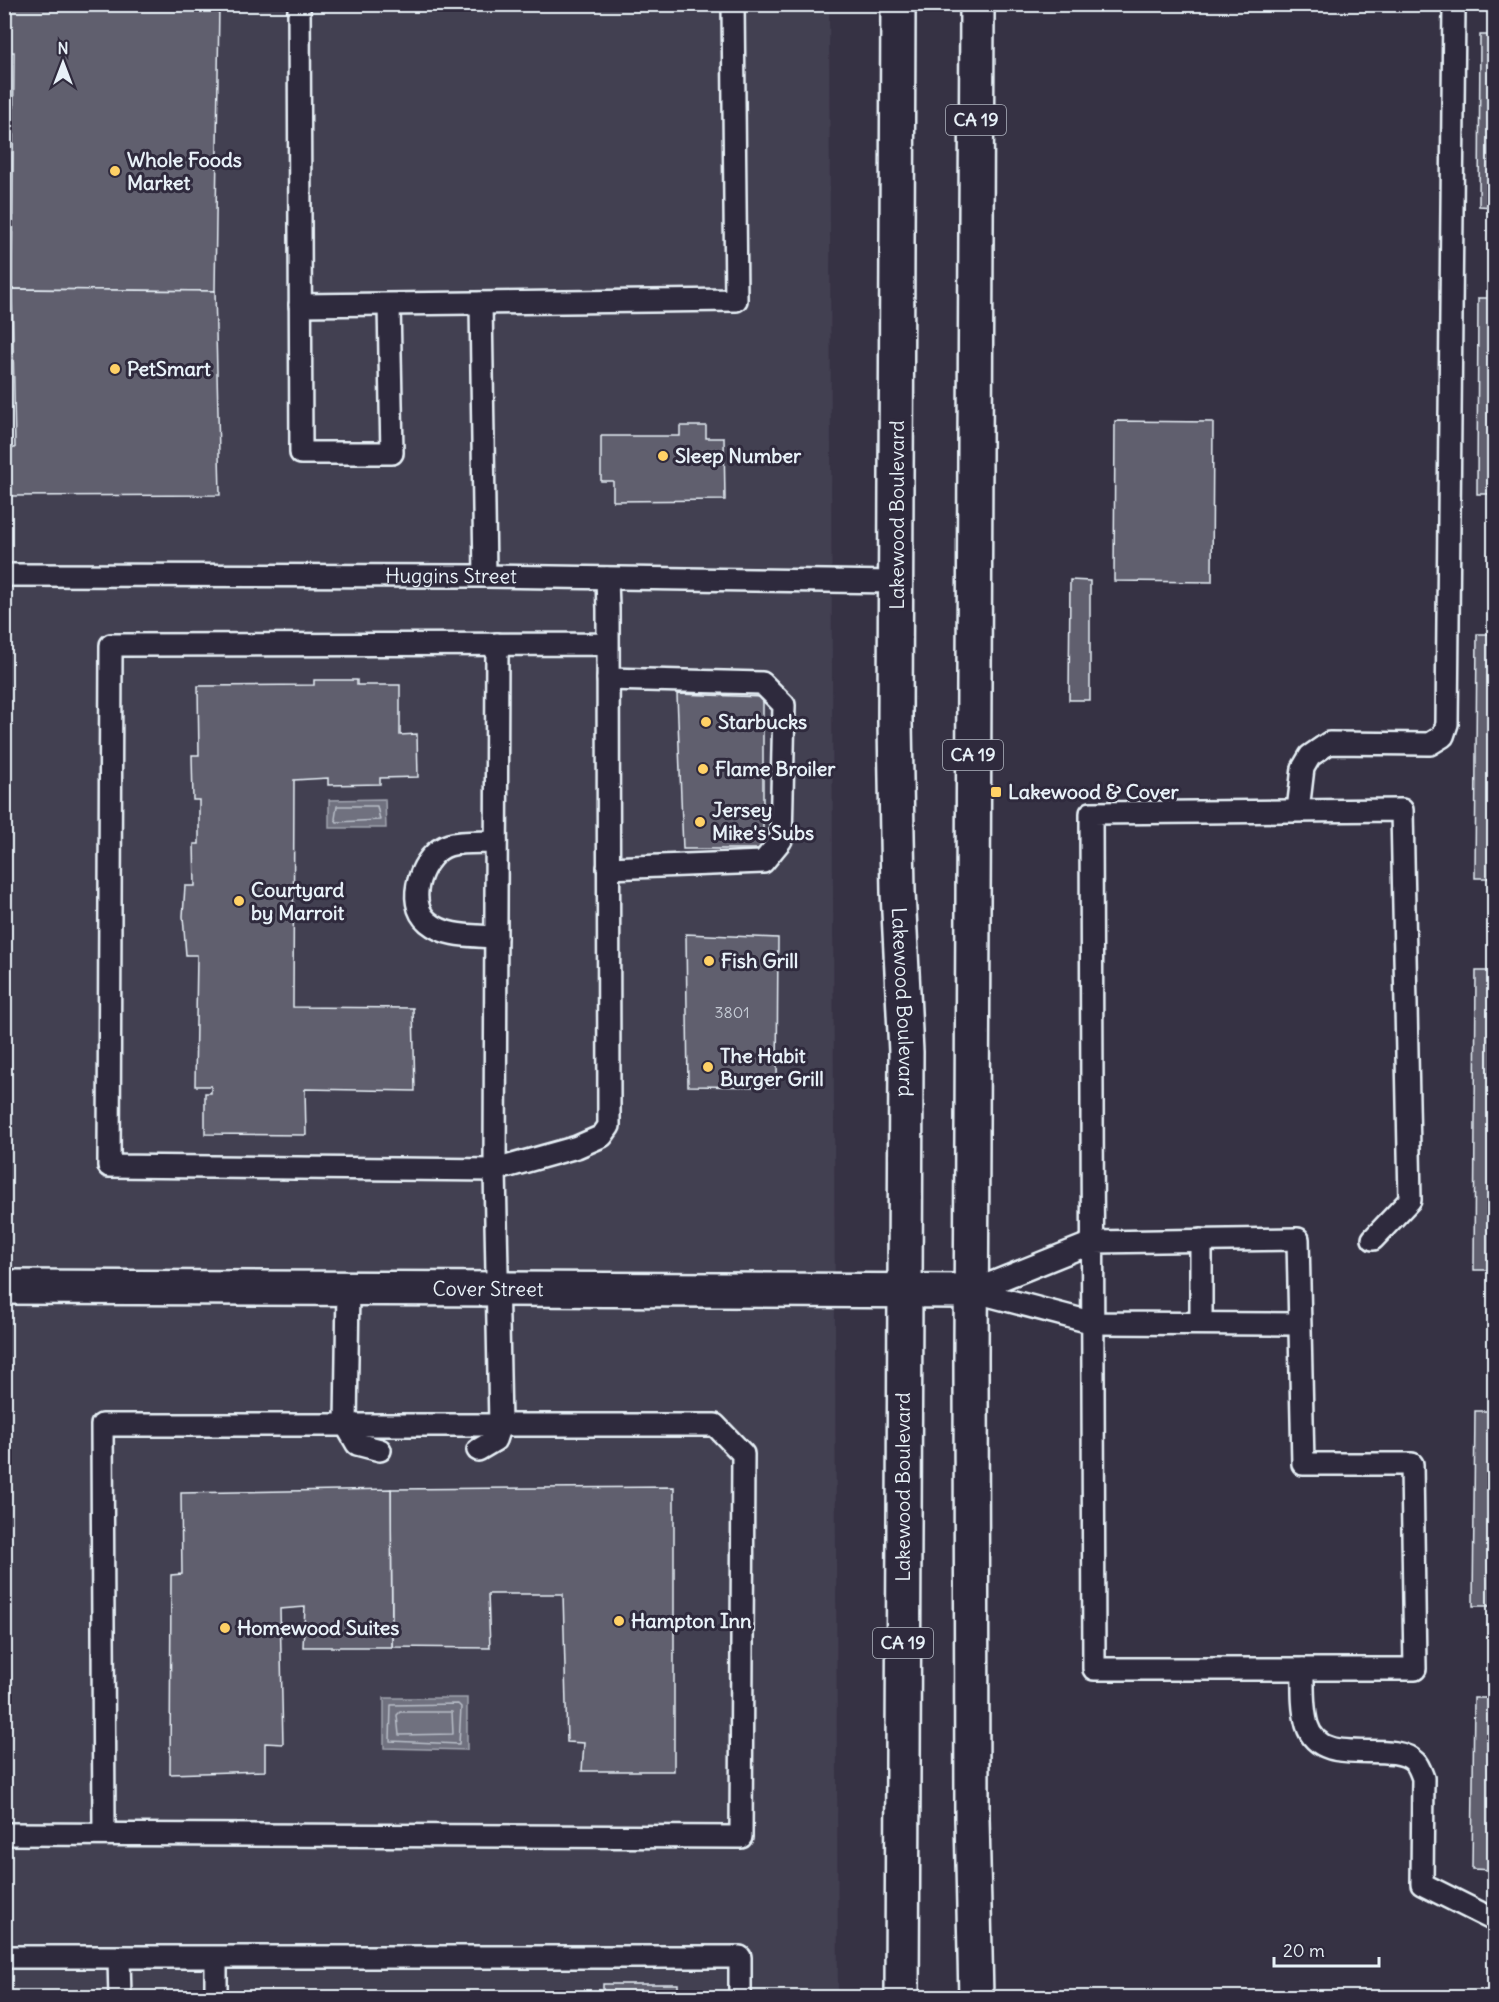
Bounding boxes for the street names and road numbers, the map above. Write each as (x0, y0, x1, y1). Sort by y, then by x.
road number: CA 19 (946, 105, 1006, 135)
street label: Lakewood Boulevard (884, 420, 909, 610)
street label: Huggins Street (385, 563, 517, 588)
road number: CA 19 (943, 740, 1003, 770)
street label: Lakewood Boulevard (887, 906, 919, 1097)
street label: Cover Street (432, 1276, 544, 1301)
street label: Lakewood Boulevard (890, 1392, 915, 1582)
road number: CA 19 (873, 1628, 933, 1658)

